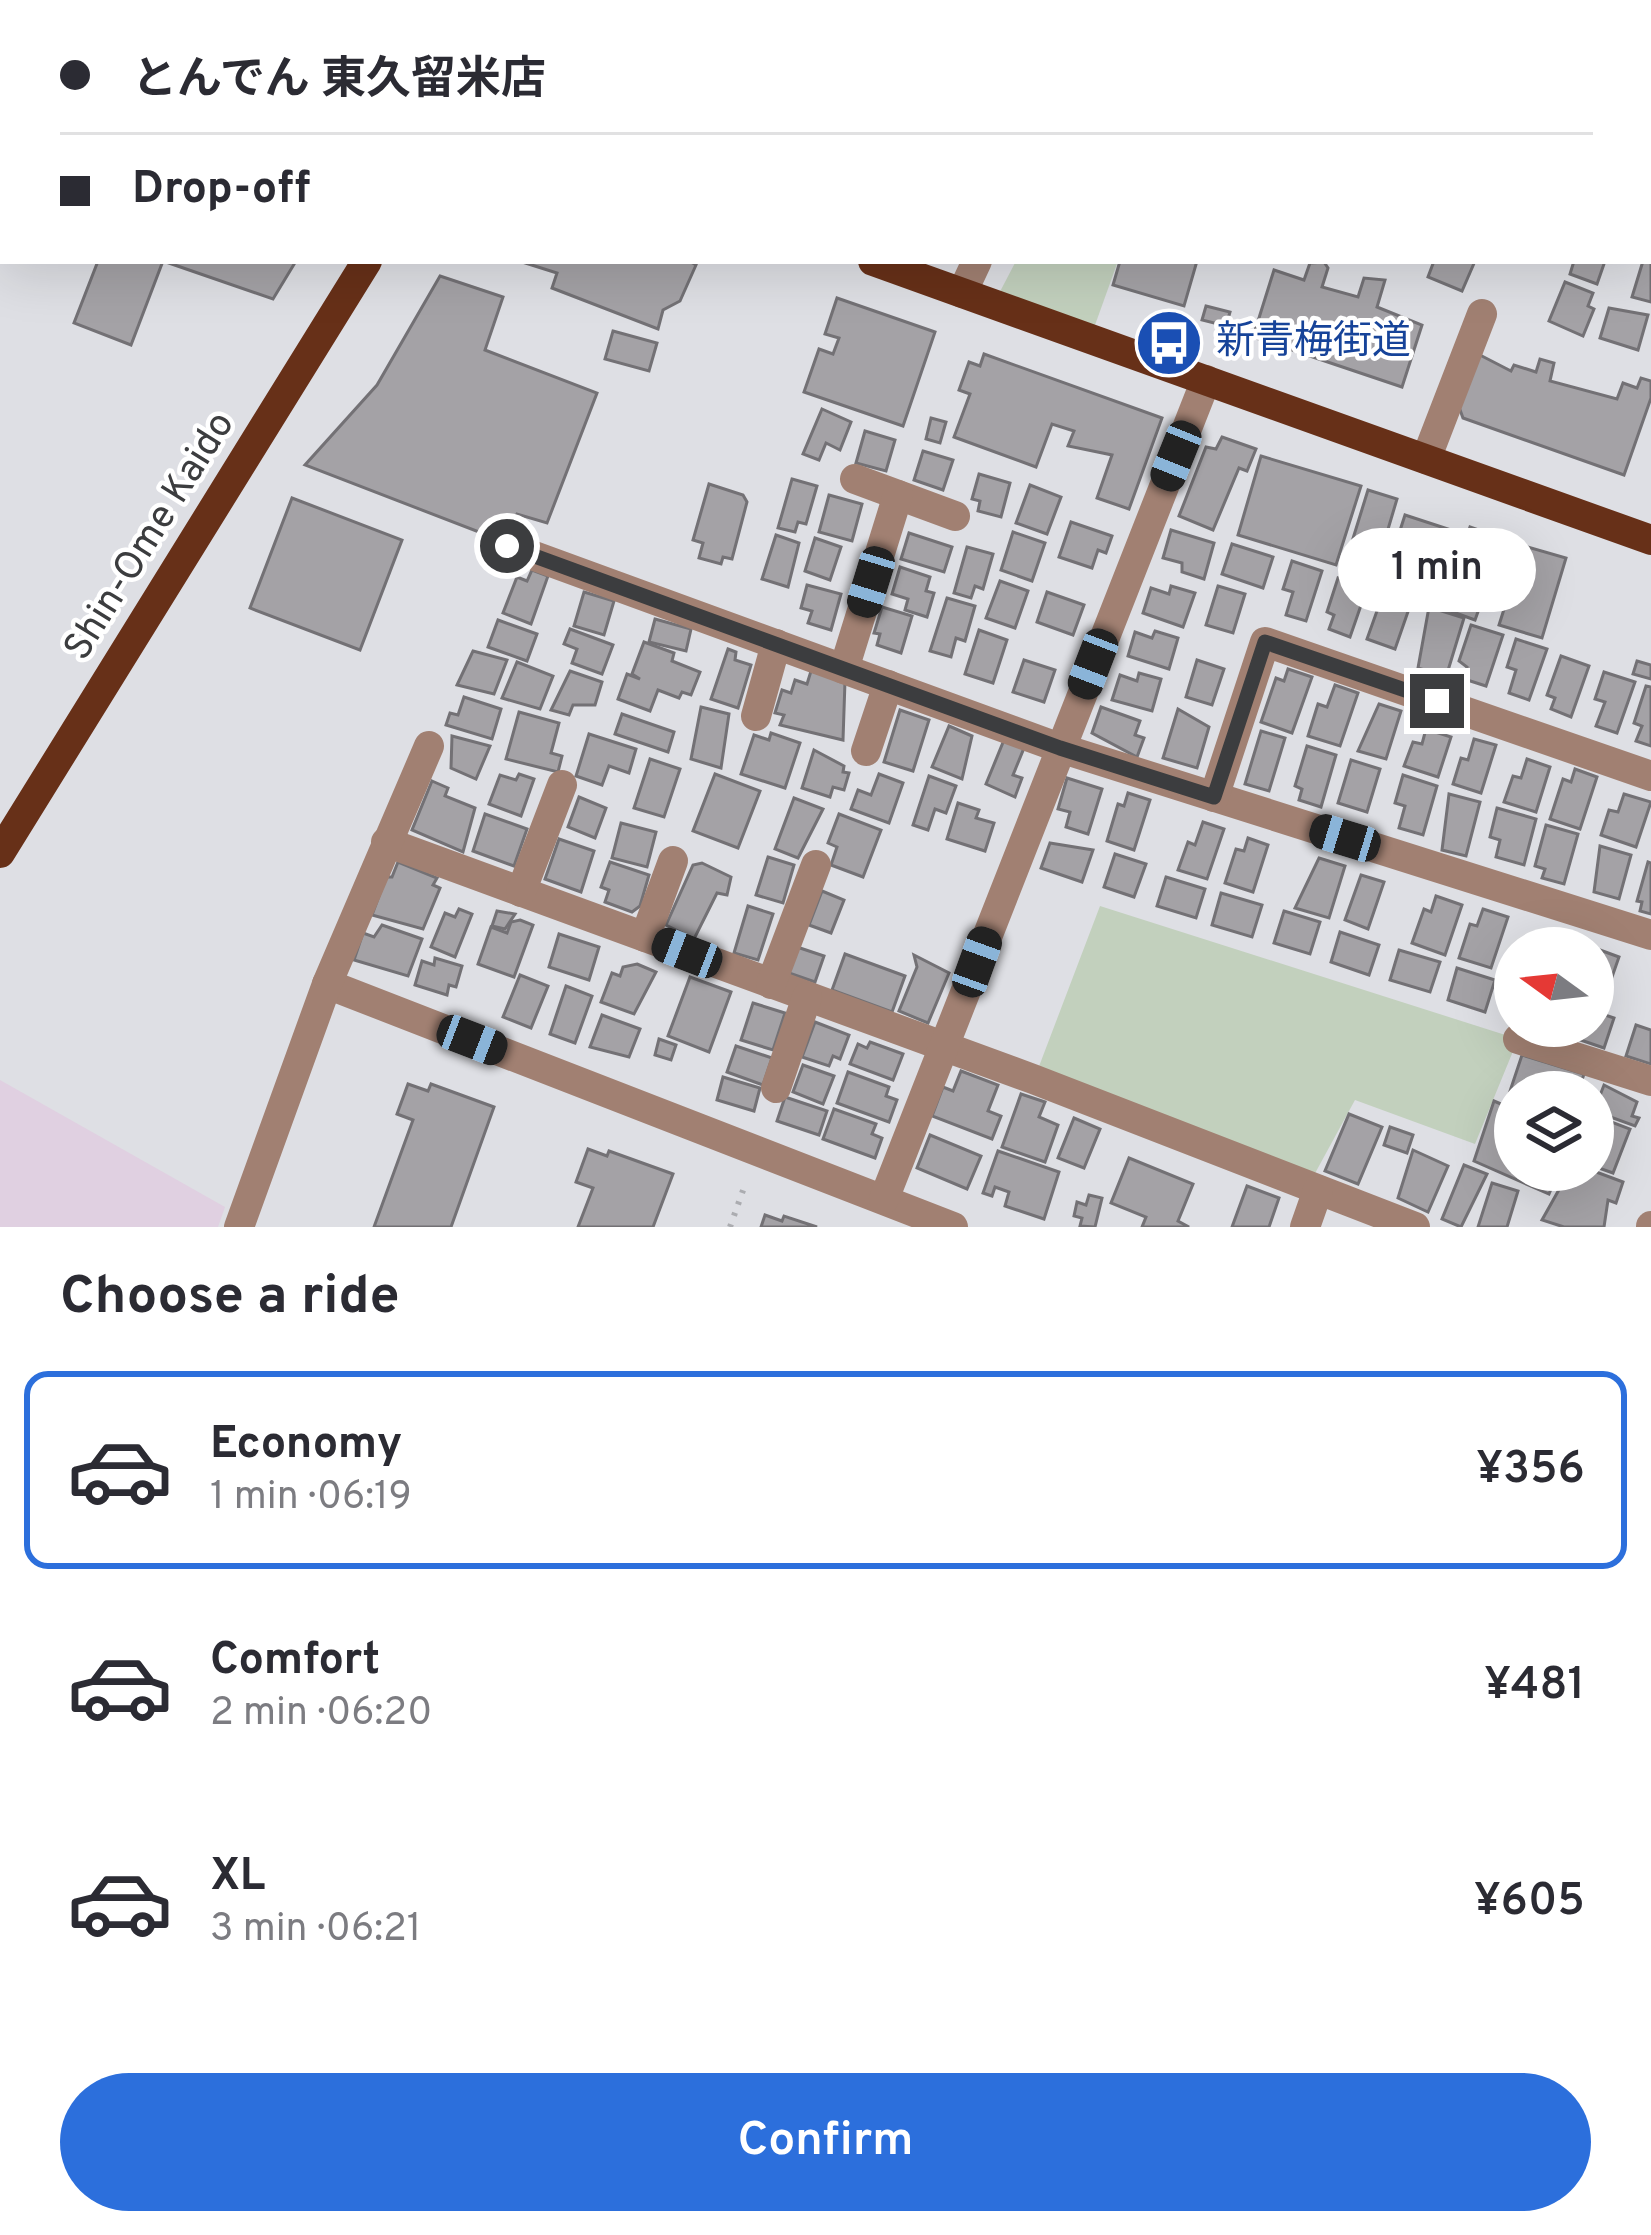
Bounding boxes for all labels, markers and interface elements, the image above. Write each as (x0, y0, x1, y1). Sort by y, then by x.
text: とんでん 東久留米店 (132, 53, 546, 110)
text: Drop-off (132, 162, 311, 219)
bus stop icon: 新青梅街道 (1134, 308, 1204, 378)
place label: 新青梅街道 (1216, 319, 1411, 368)
street label: Shin-Ome Kaido (55, 403, 247, 671)
car (1146, 416, 1206, 496)
route start (480, 519, 534, 573)
callout: 1 min (1338, 527, 1536, 611)
car (843, 542, 899, 622)
text: 1 min (1391, 545, 1483, 594)
car (1063, 624, 1123, 704)
route end (1410, 674, 1464, 728)
car (1305, 810, 1385, 866)
car (948, 922, 1006, 1002)
car (647, 923, 727, 983)
north arrow (1494, 927, 1614, 1047)
map controls (1494, 927, 1614, 1191)
car (432, 1010, 512, 1070)
button: layers (1494, 1071, 1614, 1191)
text: Choose a ride (60, 1264, 400, 1333)
icon: car (66, 1416, 174, 1524)
text: Economy (210, 1417, 402, 1474)
text: ¥356 (1476, 1442, 1585, 1499)
text: 1 min · 06:19 (210, 1474, 412, 1523)
icon: car (66, 1632, 174, 1740)
text: Comfort (210, 1633, 380, 1690)
text: ¥481 (1484, 1658, 1585, 1715)
text: 2 min · 06:20 (210, 1690, 432, 1739)
icon: car (66, 1848, 174, 1956)
text: XL (210, 1849, 265, 1906)
text: ¥605 (1474, 1874, 1585, 1931)
text: 3 min · 06:21 (210, 1906, 421, 1955)
button: Confirm (60, 2073, 1591, 2211)

